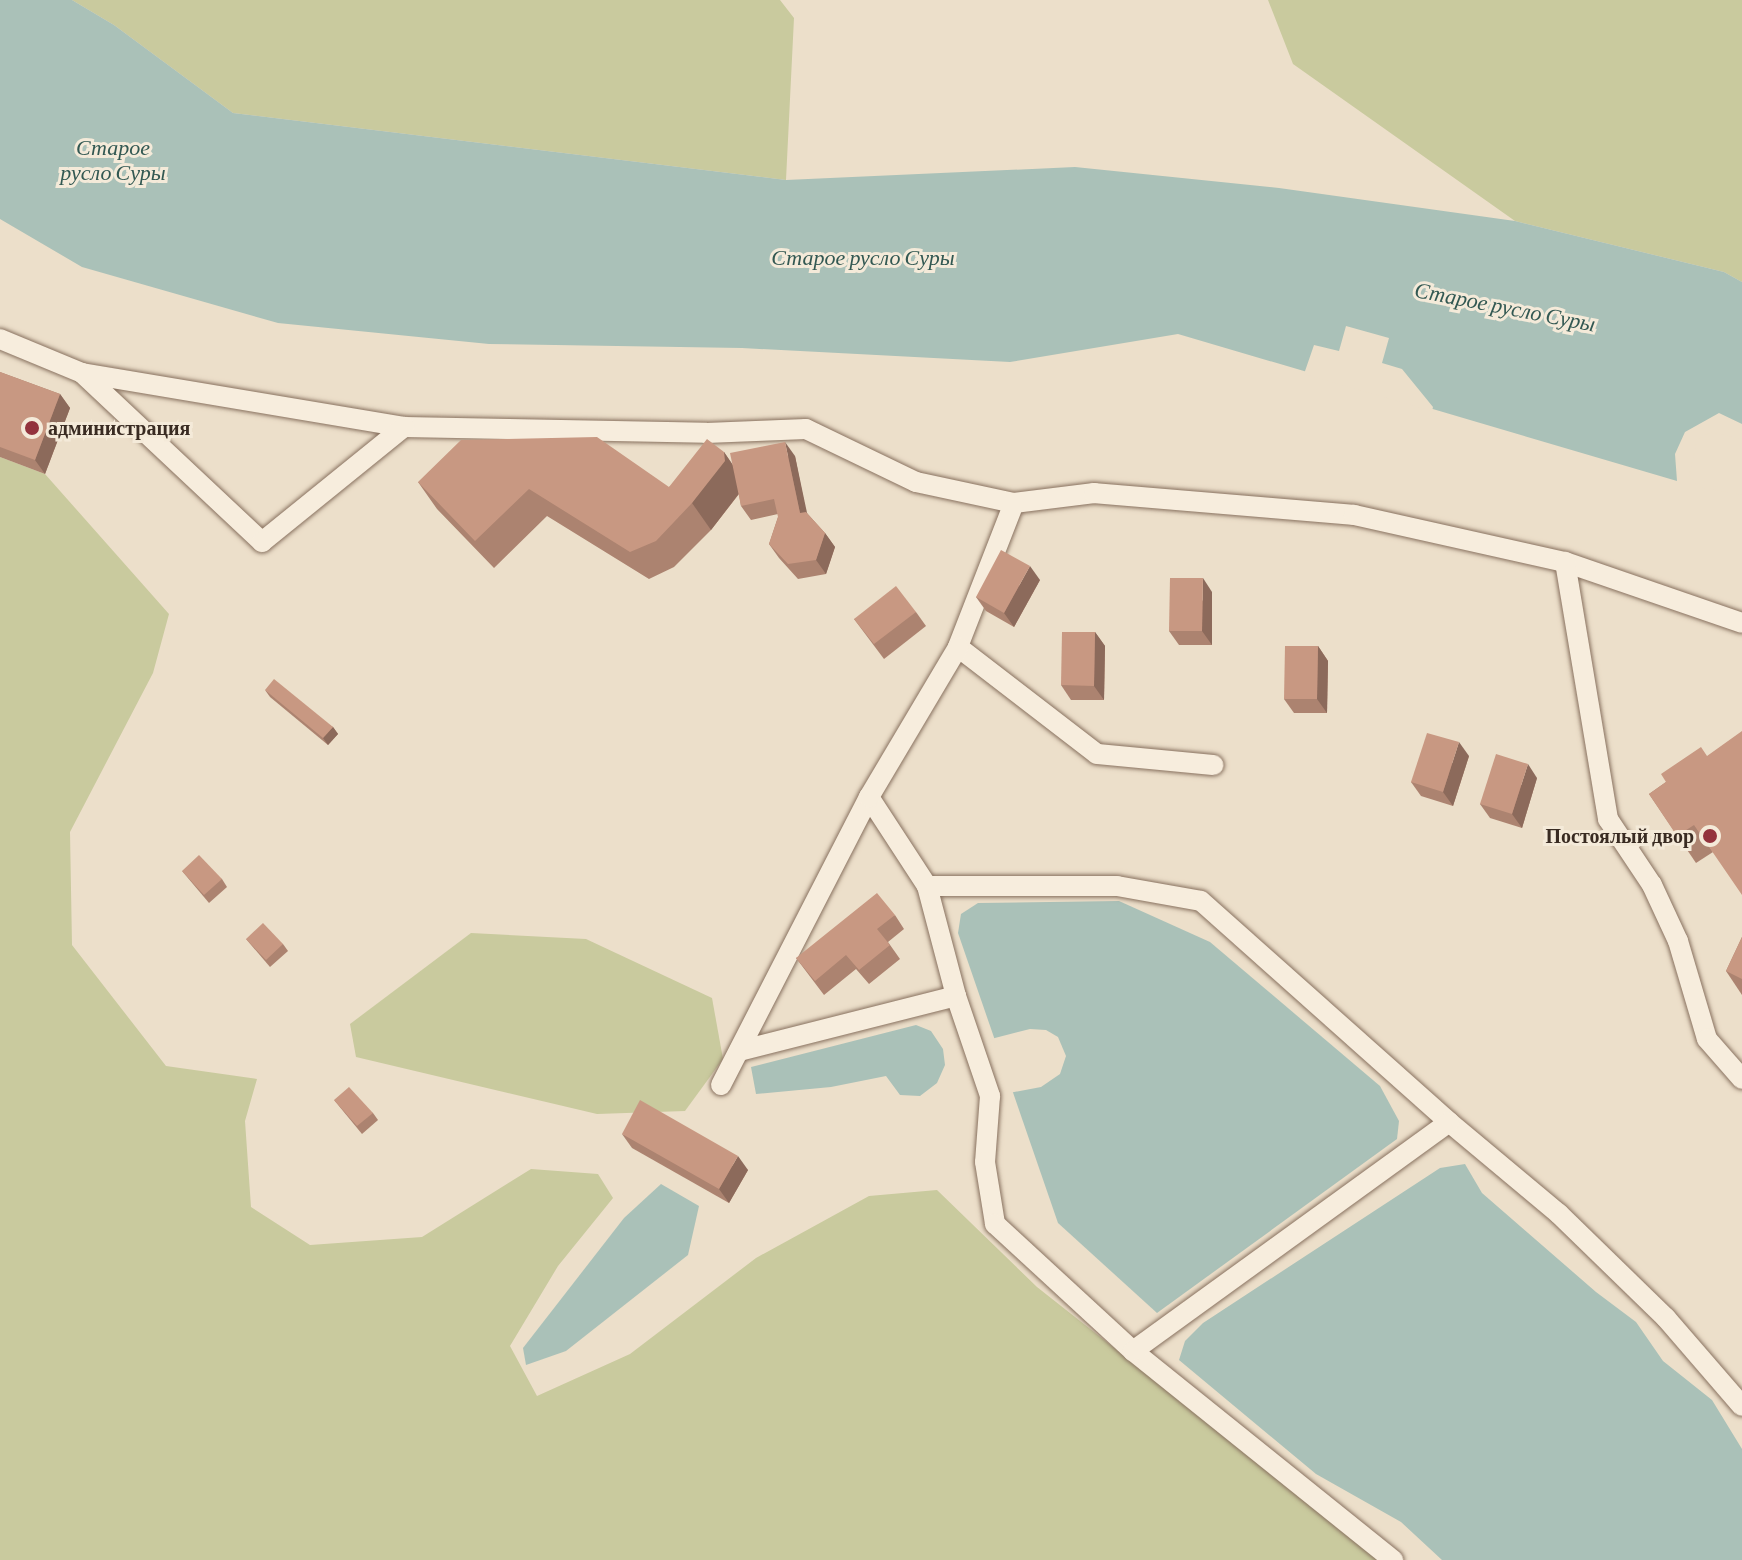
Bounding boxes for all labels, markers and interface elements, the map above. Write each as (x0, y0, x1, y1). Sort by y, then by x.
water label: Старое русло Суры (60, 134, 166, 186)
water label: Старое русло Суры (771, 245, 955, 271)
water label: Старое русло Суры (1413, 277, 1597, 337)
place label: администрация (48, 416, 190, 440)
marker: администрация (23, 419, 41, 437)
place label: Постоялый двор (1545, 824, 1694, 848)
marker: Постоялый двор (1701, 827, 1719, 845)

